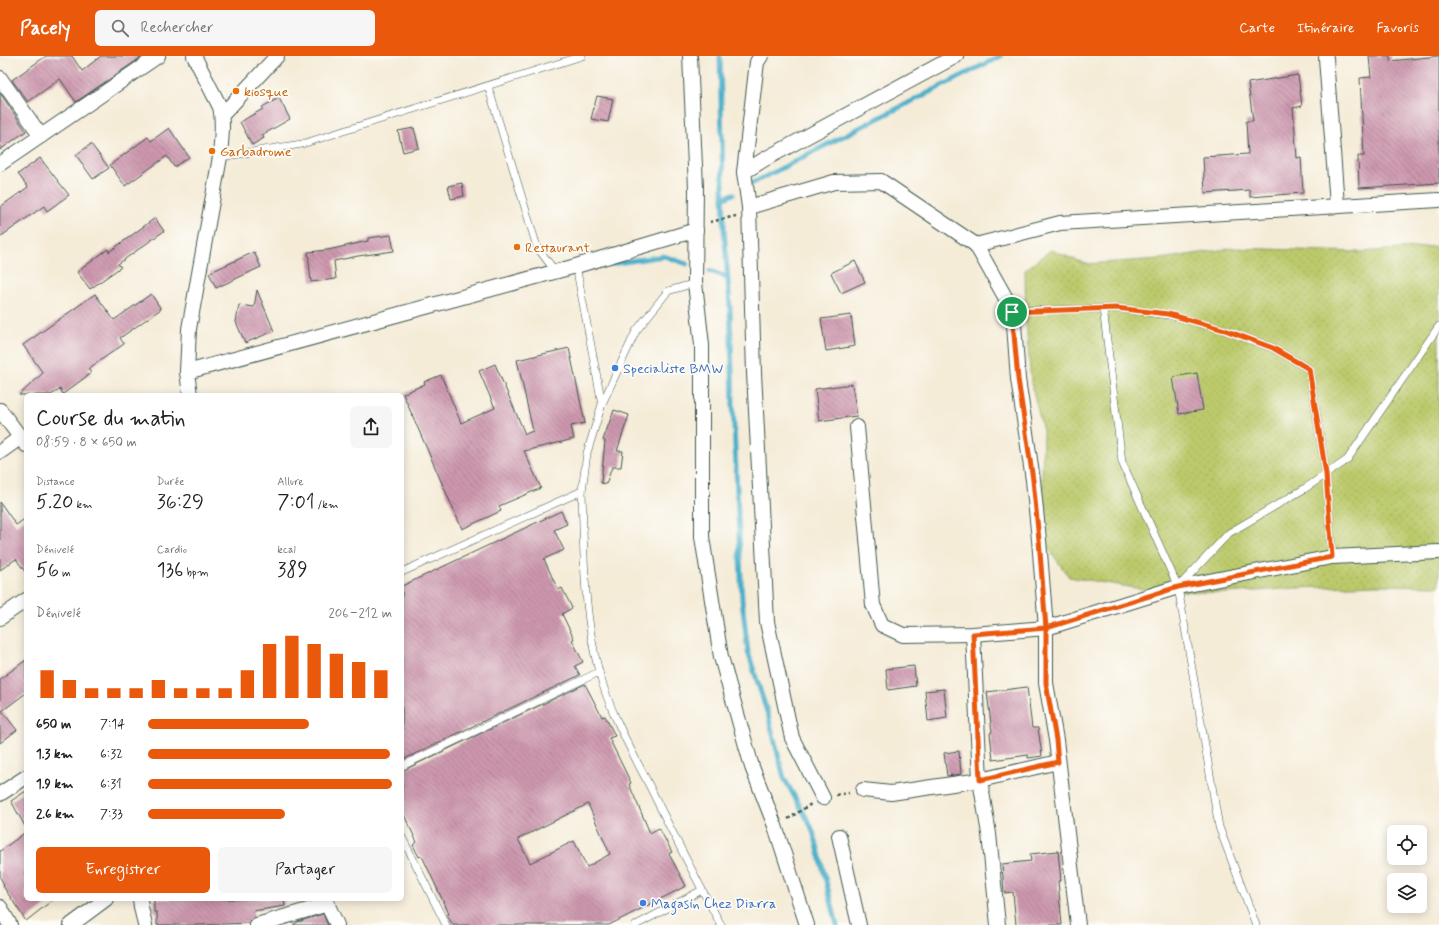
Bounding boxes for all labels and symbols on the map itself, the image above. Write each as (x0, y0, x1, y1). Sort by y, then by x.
place label: kiosque (244, 83, 288, 101)
marker: kiosque (231, 86, 241, 96)
place label: Garbadrome (220, 143, 292, 161)
marker: Garbadrome (207, 146, 217, 156)
place label: Restaurant (525, 239, 590, 257)
marker: Restaurant (512, 242, 522, 252)
pin (995, 295, 1029, 329)
place label: Specialiste BMW (623, 360, 723, 378)
marker: Specialiste BMW (610, 363, 620, 373)
place label: Magasin Chez Diarra (651, 895, 776, 915)
marker: Magasin Chez Diarra (638, 898, 648, 908)

